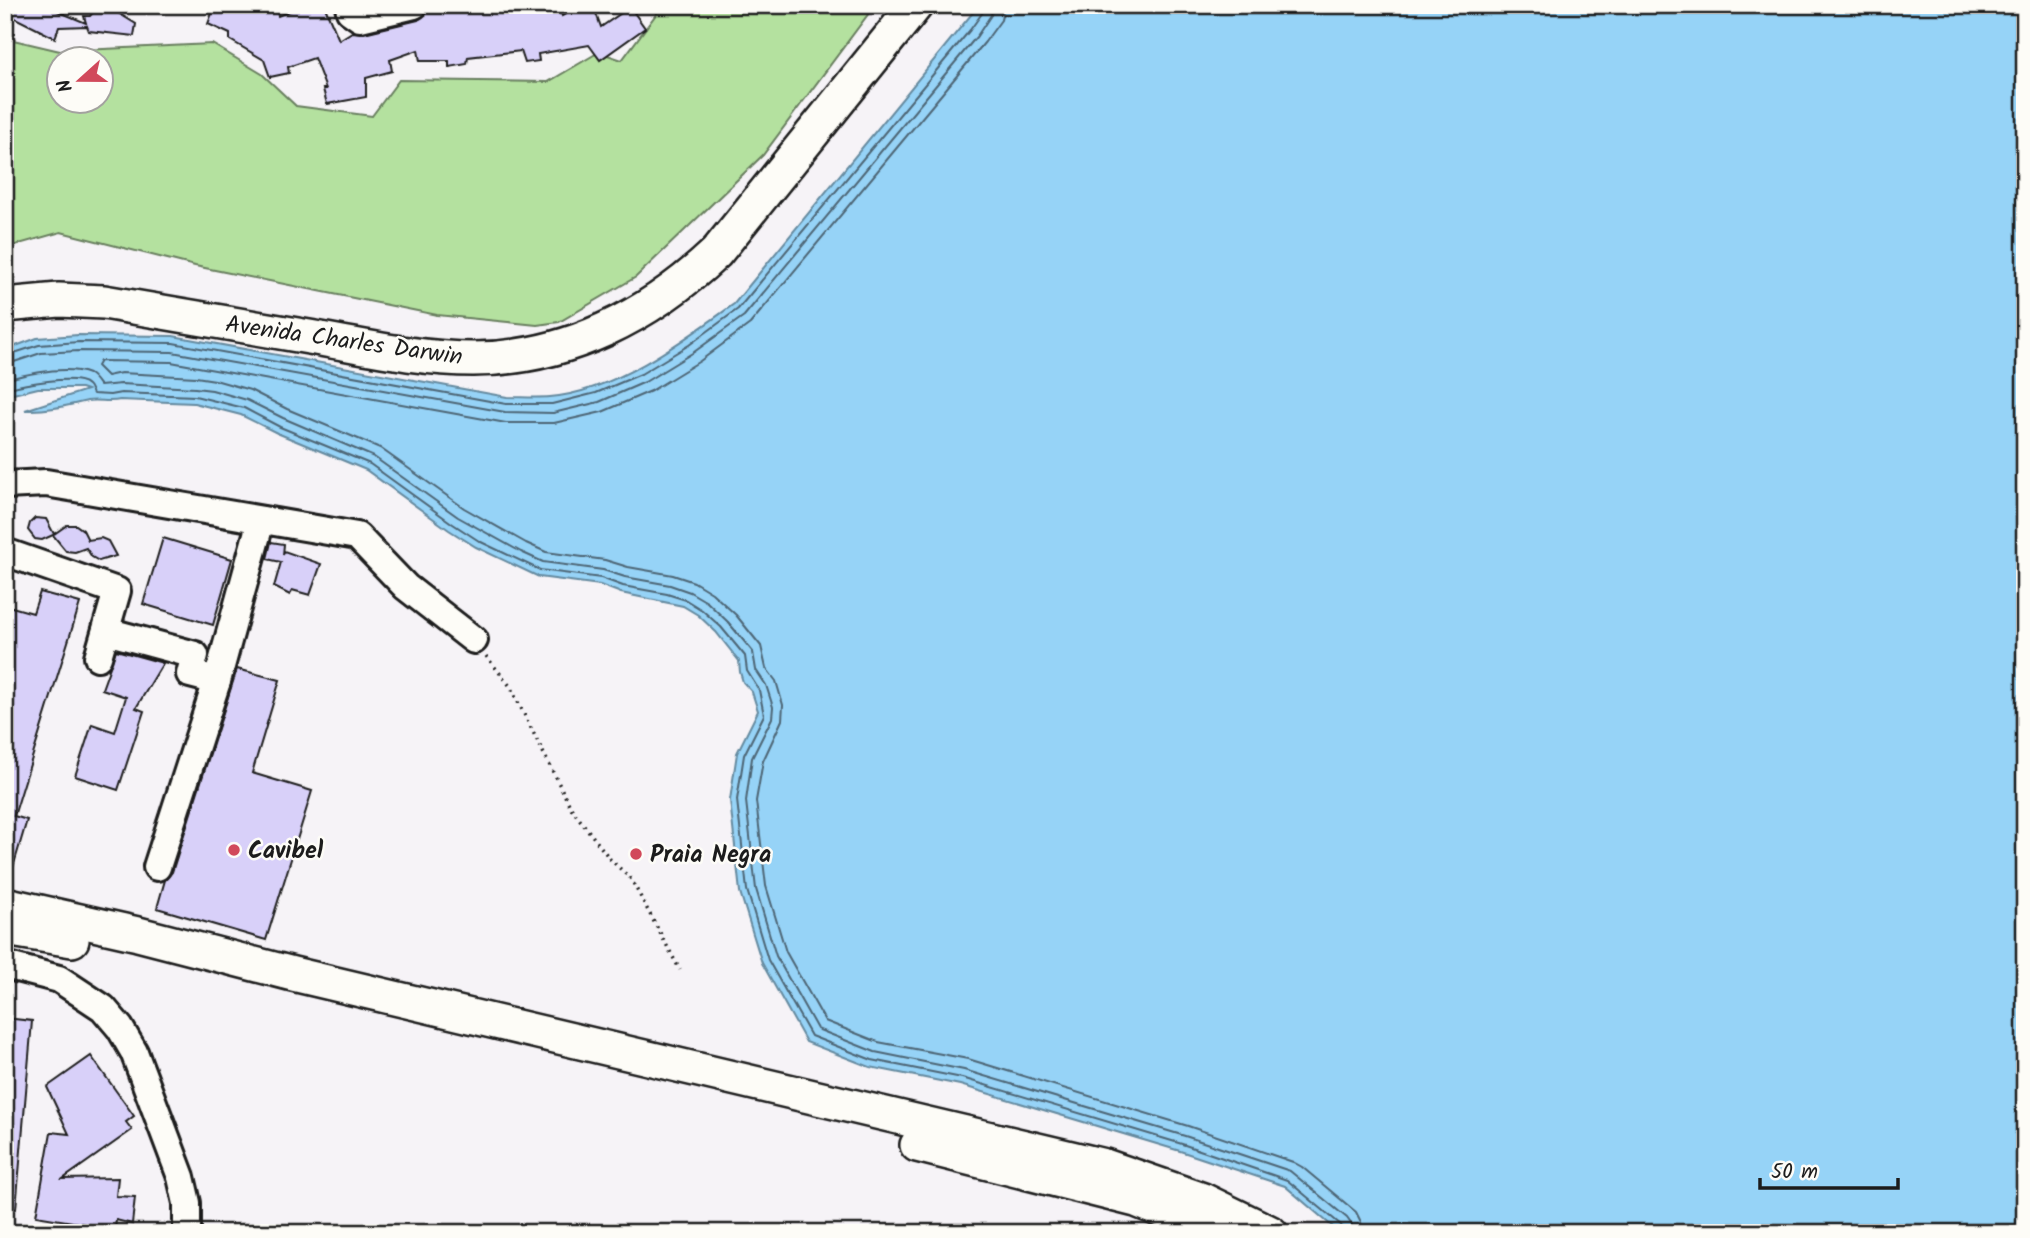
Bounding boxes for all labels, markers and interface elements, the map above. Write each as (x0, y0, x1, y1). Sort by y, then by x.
north arrow (46, 46, 116, 116)
text: N (50, 74, 82, 96)
street label: Avenida Charles Darwin (223, 306, 465, 377)
place label: Cavibel (248, 832, 324, 871)
place label: Praia Negra (650, 836, 771, 875)
marker: Cavibel (226, 842, 242, 858)
marker: Praia Negra (628, 846, 644, 862)
scale bar (1760, 1147, 1899, 1191)
text: 50 m (1771, 1156, 1818, 1189)

